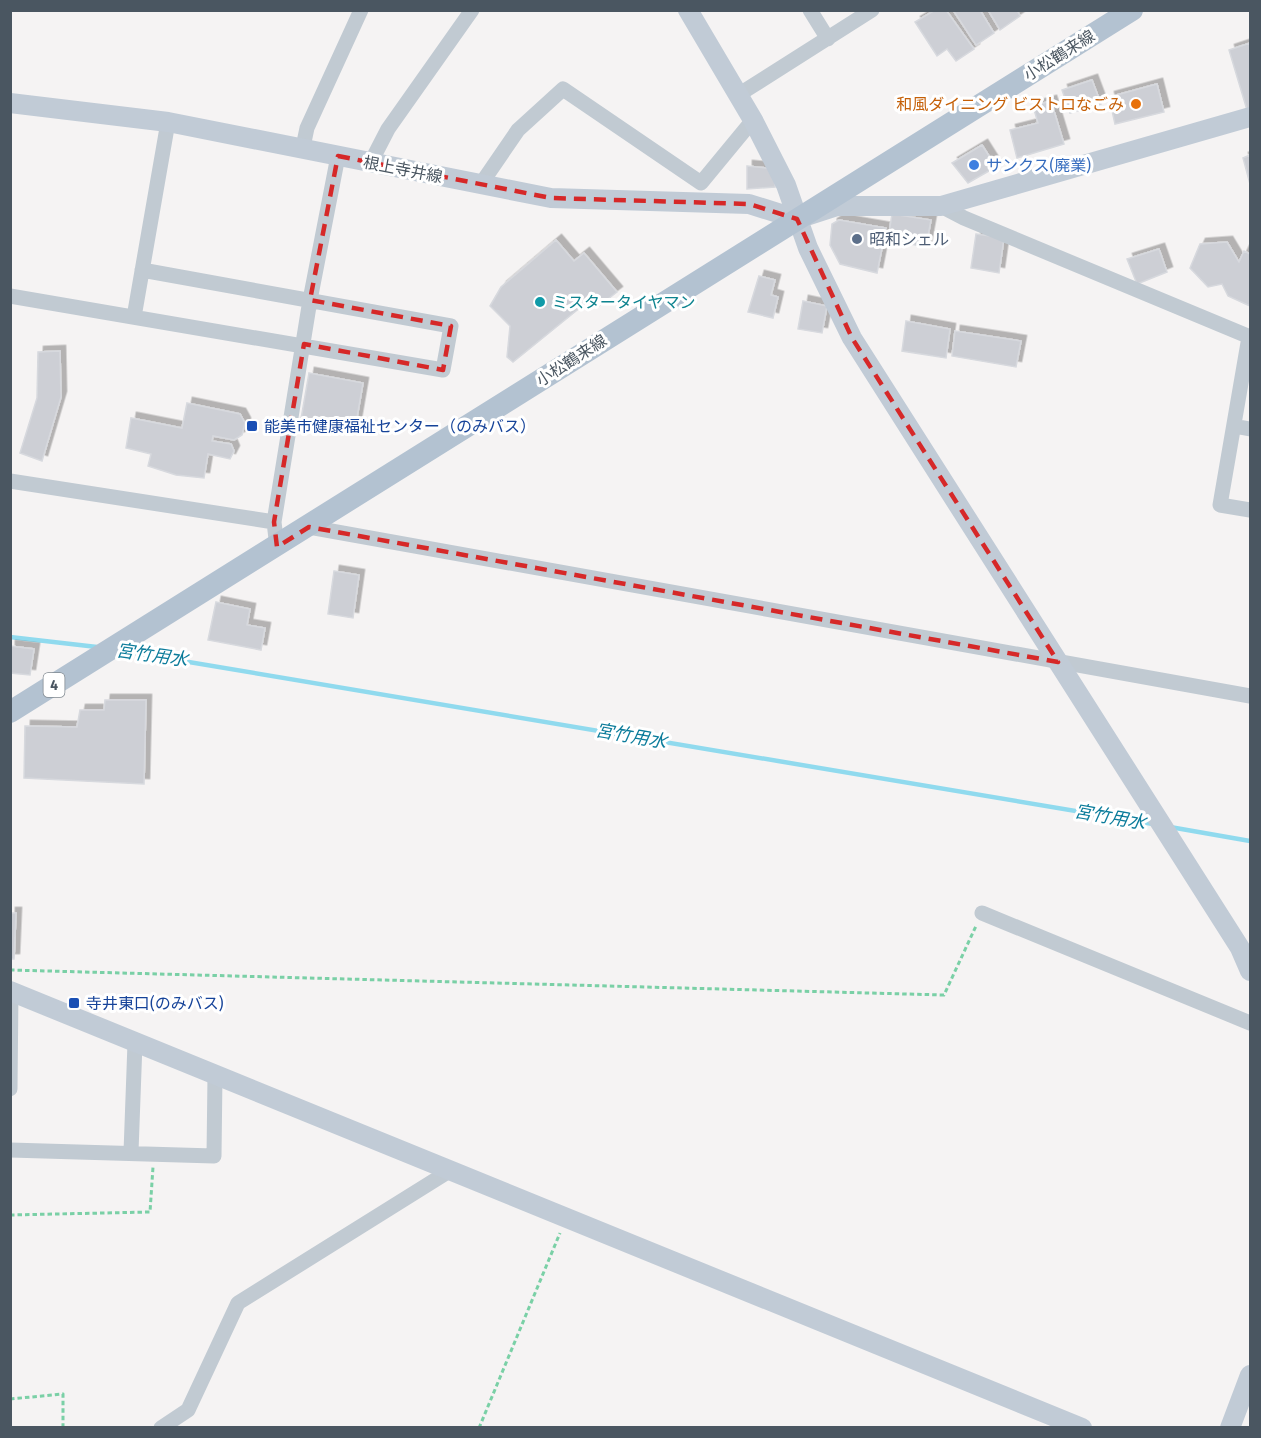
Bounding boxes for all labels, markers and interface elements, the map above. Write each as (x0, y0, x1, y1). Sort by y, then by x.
street label: 小松鶴来線 (1020, 26, 1098, 85)
place label: 和風ダイニング ビストロなごみ (896, 95, 1124, 114)
marker: 和風ダイニング ビストロなごみ (1129, 97, 1143, 111)
street label: 根上寺井線 (362, 153, 444, 186)
place label: サンクス(廃業) (986, 156, 1091, 175)
marker: サンクス(廃業) (967, 158, 981, 172)
place label: 昭和シェル (869, 230, 949, 249)
marker: 昭和シェル (850, 232, 864, 246)
place label: ミスタータイヤマン (552, 293, 696, 312)
marker: ミスタータイヤマン (533, 295, 547, 309)
street label: 小松鶴来線 (533, 331, 610, 390)
place label: 能美市健康福祉センター（のみバス） (264, 417, 536, 436)
marker: 能美市健康福祉センター（のみバス） (245, 419, 259, 433)
water label: 宮竹用水 (115, 639, 191, 671)
road number: 4 (44, 673, 64, 697)
water label: 宮竹用水 (594, 719, 670, 753)
water label: 宮竹用水 (1073, 800, 1149, 834)
place label: 寺井東口(のみバス) (86, 994, 224, 1013)
marker: 寺井東口(のみバス) (67, 996, 81, 1010)

